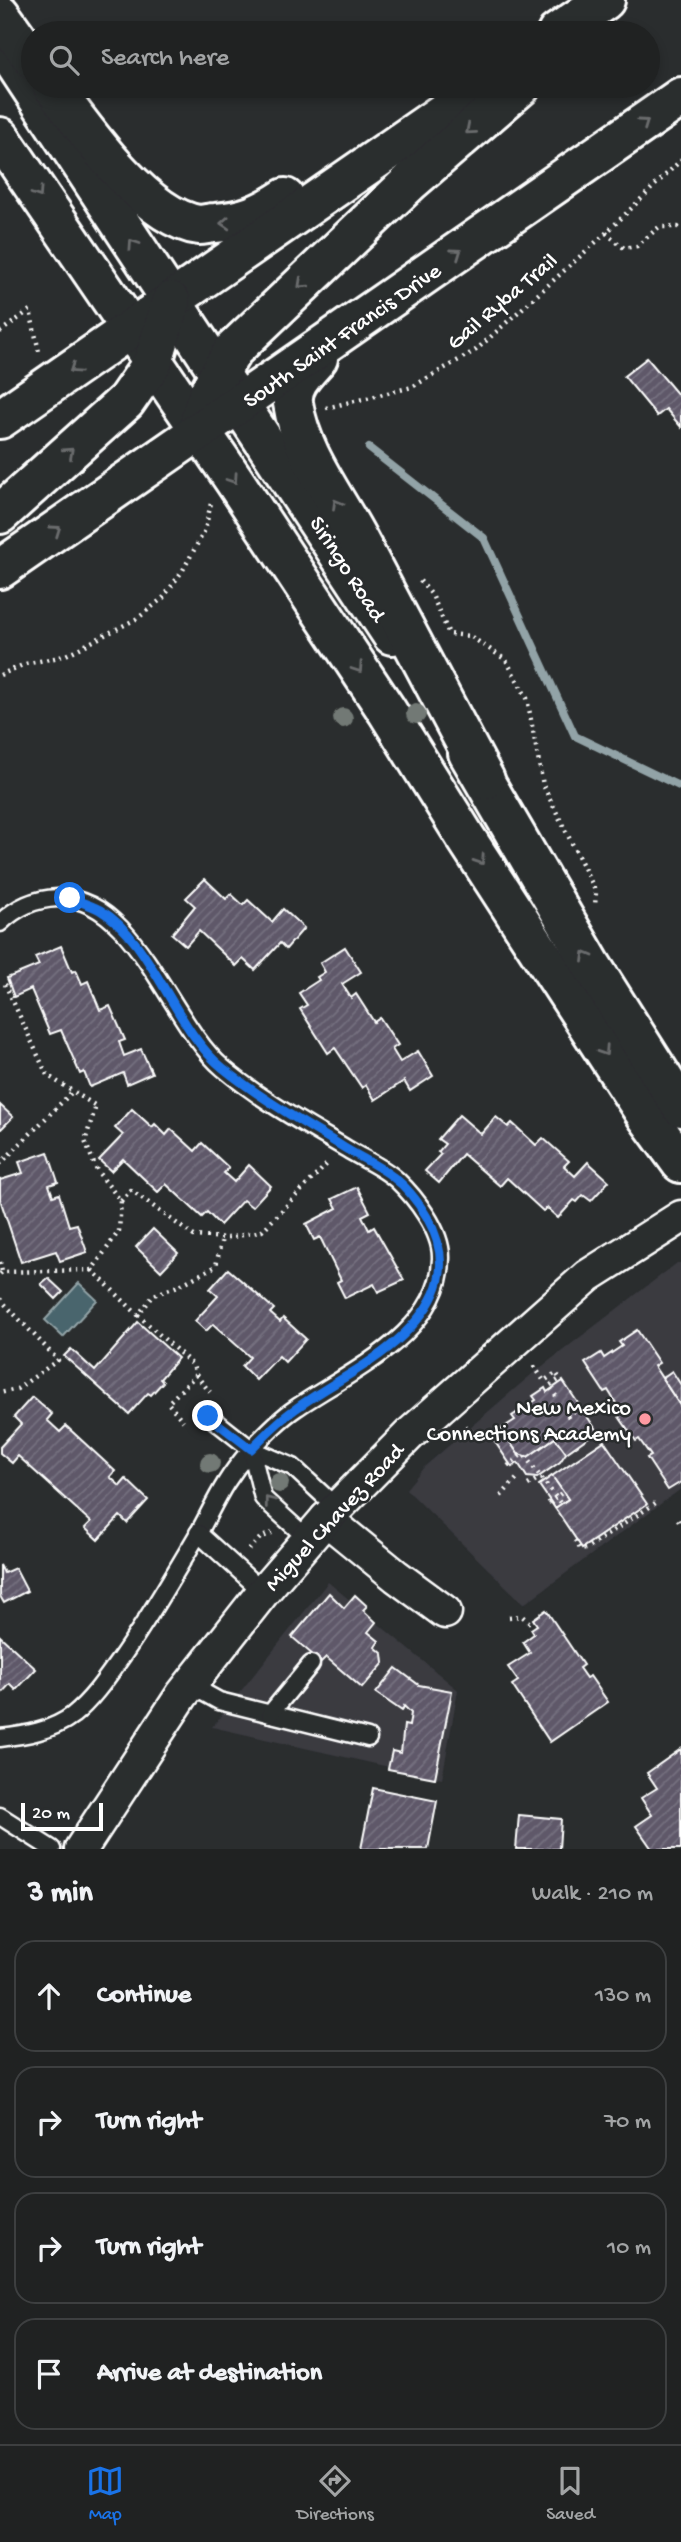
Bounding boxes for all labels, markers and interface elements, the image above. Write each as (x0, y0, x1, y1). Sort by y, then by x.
search box (21, 21, 660, 98)
icon: search (45, 41, 83, 79)
text: Search here (101, 44, 229, 75)
one-way arrow (636, 119, 649, 131)
one-way arrow (465, 122, 478, 134)
one-way arrow (30, 186, 43, 199)
one-way arrow (219, 215, 230, 230)
one-way arrow (129, 239, 142, 252)
street label: Gail Ryba Trail (442, 249, 564, 357)
one-way arrow (449, 249, 462, 261)
street label: South Saint Francis Drive (239, 258, 448, 415)
one-way arrow (297, 275, 310, 288)
one-way arrow (68, 361, 81, 374)
one-way arrow (61, 448, 74, 460)
one-way arrow (224, 471, 237, 484)
one-way arrow (332, 498, 345, 511)
street label: Siringo Road (302, 512, 391, 629)
one-way arrow (48, 526, 61, 538)
one-way arrow (350, 660, 363, 673)
one-way arrow (472, 853, 485, 866)
route start (54, 882, 85, 913)
one-way arrow (581, 951, 594, 963)
one-way arrow (596, 1044, 609, 1057)
place label: New Mexico Connections Academy (427, 1396, 631, 1449)
route end (192, 1400, 223, 1431)
marker: New Mexico Connections Academy (637, 1411, 653, 1427)
street label: Miguel Chavez Road (260, 1438, 412, 1598)
one-way arrow (265, 1496, 278, 1508)
scale bar (21, 1800, 103, 1832)
text: 20 m (32, 1803, 70, 1826)
text: 3 min (28, 1877, 93, 1912)
text: Walk · 210 m (532, 1881, 653, 1908)
icon: ahead (30, 1977, 68, 2015)
text: Continue (97, 1981, 191, 2012)
text: 130 m (595, 1983, 651, 2010)
icon: right (30, 2103, 68, 2141)
text: Turn right (97, 2107, 201, 2138)
text: 70 m (604, 2109, 651, 2136)
icon: right (30, 2229, 68, 2267)
text: Turn right (97, 2233, 201, 2264)
text: 10 m (607, 2235, 651, 2262)
icon: arrive (30, 2355, 68, 2393)
text: Arrive at destination (97, 2359, 322, 2390)
tab: Map (86, 2462, 124, 2527)
tab: Directions (297, 2462, 374, 2527)
tab: Saved (546, 2462, 595, 2527)

